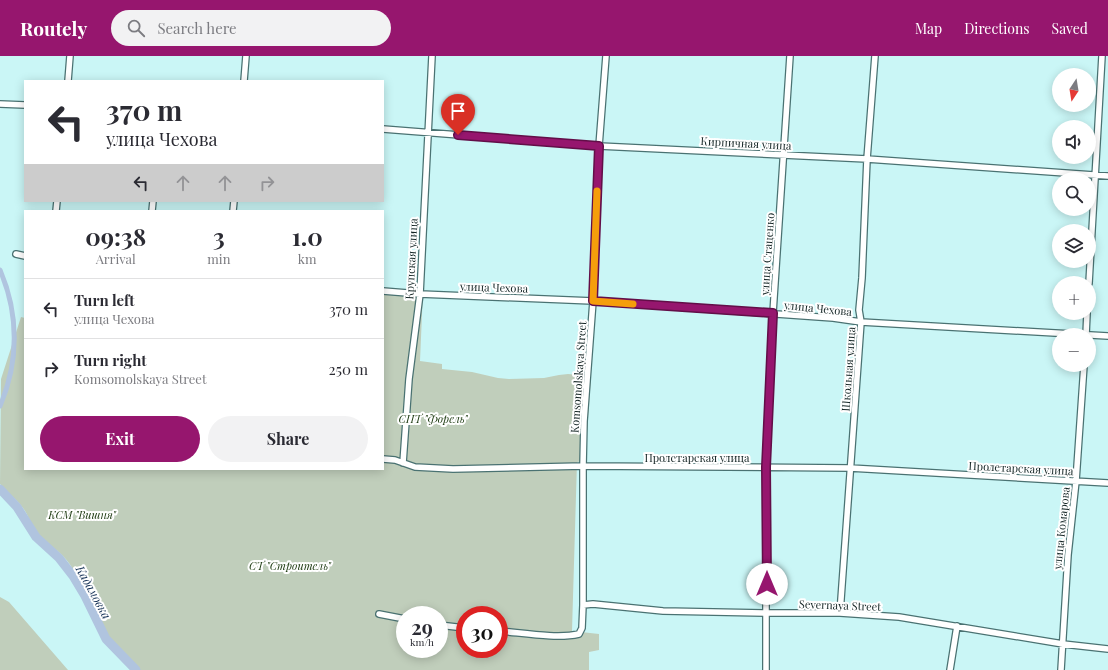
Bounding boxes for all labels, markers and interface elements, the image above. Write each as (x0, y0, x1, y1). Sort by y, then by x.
search box (111, 10, 391, 46)
text: Routely (20, 15, 87, 41)
icon: search (125, 17, 147, 39)
text: Search here (157, 18, 237, 38)
text: Map (915, 19, 942, 38)
text: Directions (964, 19, 1030, 38)
text: Saved (1052, 19, 1088, 38)
north arrow (1052, 68, 1096, 112)
map controls (1052, 68, 1096, 372)
text: 370 m (106, 91, 182, 128)
pin (441, 94, 475, 135)
icon: left (40, 96, 92, 148)
icon: arrive (447, 100, 469, 122)
button: sound (1052, 120, 1096, 164)
text: улица Чехова (106, 127, 217, 151)
street label: Кирпичная улица (700, 133, 792, 153)
icon: left (130, 172, 152, 194)
icon: ahead (172, 172, 194, 194)
icon: ahead (214, 172, 236, 194)
icon: right (256, 172, 278, 194)
button: search (1052, 172, 1096, 216)
street label: улица Стаценко (757, 212, 777, 297)
street label: Крупская улица (401, 217, 421, 300)
text: 09:38 (85, 220, 146, 252)
text: 3 (213, 220, 225, 252)
text: 1.0 (292, 220, 323, 252)
button: layers (1052, 224, 1096, 268)
text: Arrival (96, 250, 136, 267)
text: min (207, 250, 230, 267)
text: km (298, 250, 317, 267)
button: + (1052, 276, 1096, 320)
street label: улица Чехова (459, 278, 529, 296)
text: Turn left (74, 290, 135, 310)
street label: улица Чехова (782, 297, 853, 319)
icon: left (40, 298, 62, 320)
text: 370 m (329, 299, 368, 319)
text: улица Чехова (74, 310, 154, 327)
street label: Komsomolskaya Street (567, 320, 589, 433)
street label: Школьная улица (838, 326, 858, 412)
button: − (1052, 328, 1096, 372)
text: Turn right (74, 350, 147, 370)
icon: right (40, 358, 62, 380)
text: 250 m (329, 359, 368, 379)
text: Komsomolskaya Street (74, 370, 207, 387)
park label: СНТ "Форель" (399, 411, 468, 426)
button: Exit (40, 416, 200, 462)
button: Share (208, 416, 368, 462)
street label: Пролетарская улица (644, 450, 750, 465)
street label: Пролетарская улица (968, 458, 1074, 478)
street label: улица Комарова (1049, 485, 1073, 571)
park label: КСМ "Вишня" (47, 507, 117, 522)
park label: СТ "Строитель" (249, 558, 332, 573)
water label: Кадамовка (72, 561, 115, 622)
position arrow (746, 563, 788, 605)
street label: Severnaya Street (799, 596, 881, 614)
speed limit sign: 30 (456, 606, 508, 658)
text: 29 (411, 613, 433, 640)
text: km/h (410, 635, 434, 649)

